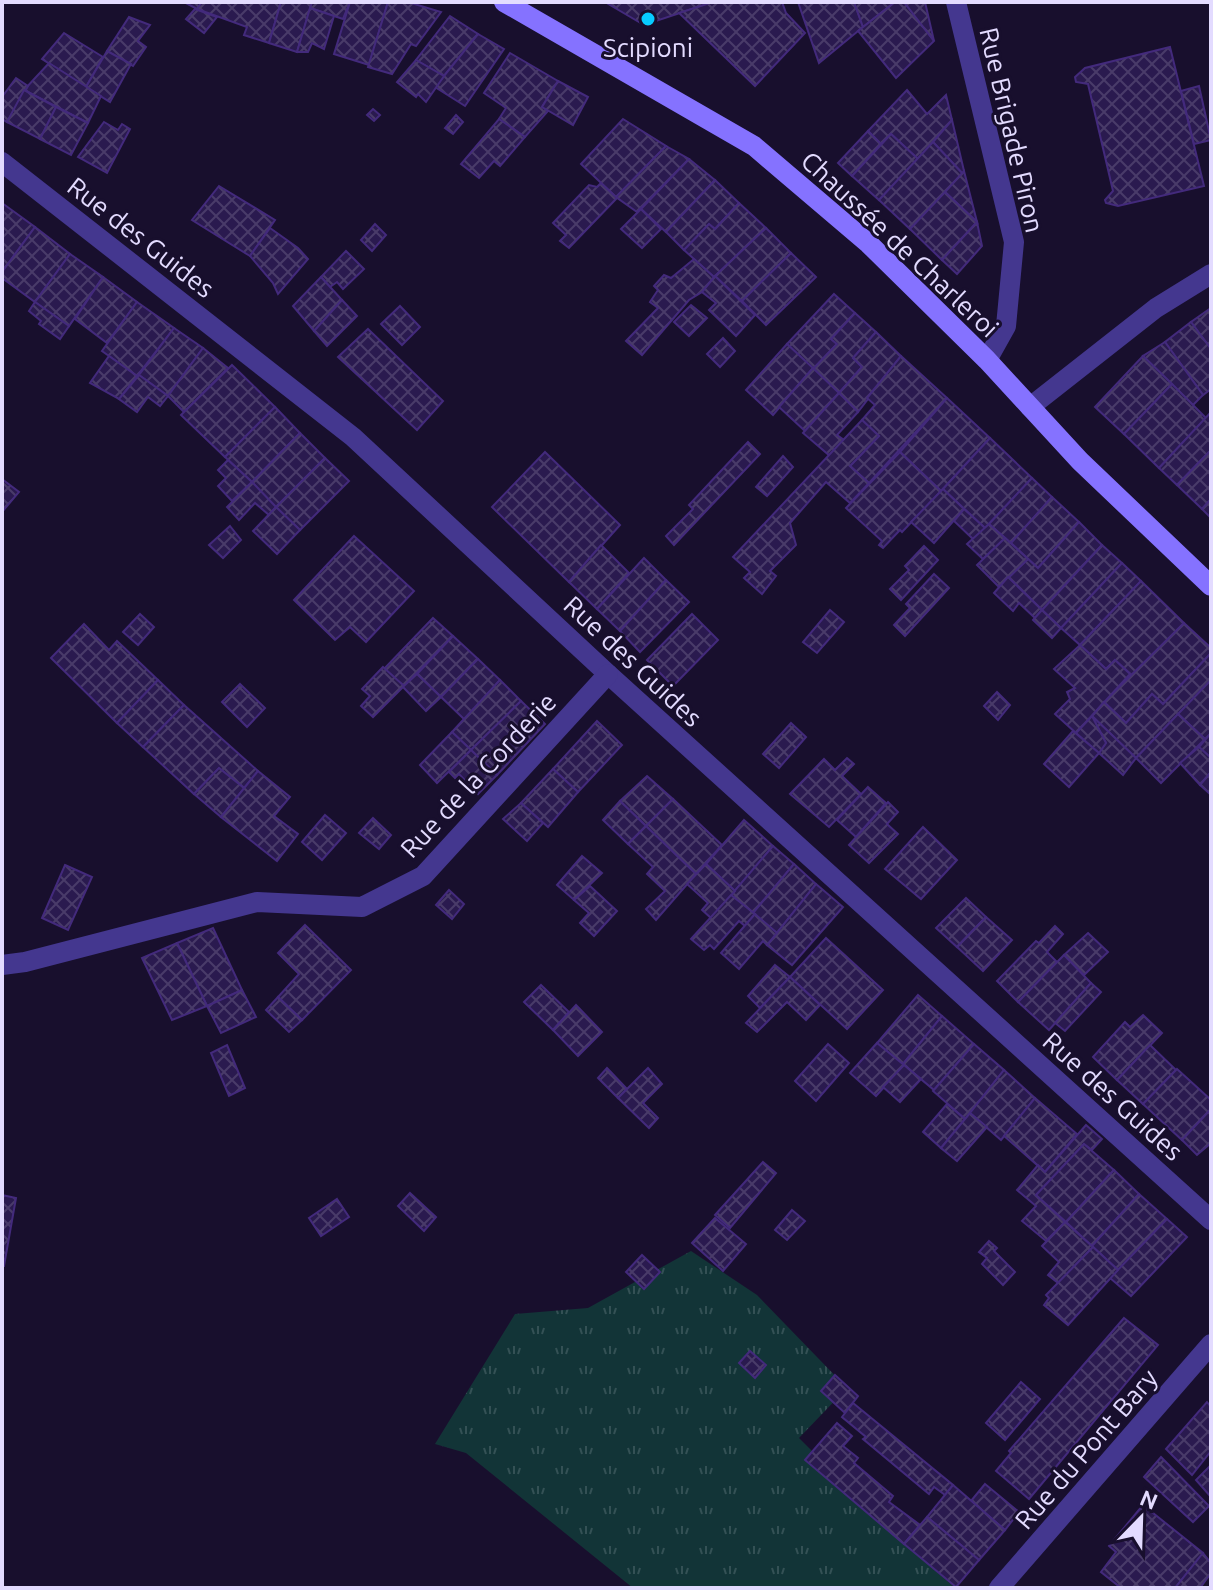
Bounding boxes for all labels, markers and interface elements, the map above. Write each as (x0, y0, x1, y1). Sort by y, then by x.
marker: Scipioni (639, 10, 657, 28)
street label: Rue Brigade Piron (974, 25, 1050, 235)
place label: Scipioni (603, 33, 693, 62)
street label: Chaussée de Charleroi (796, 145, 1004, 343)
street label: Rue des Guides (62, 171, 220, 303)
street label: Rue des Guides (558, 590, 708, 732)
street label: Rue de la Corderie (394, 687, 562, 863)
street label: Rue des Guides (1037, 1026, 1189, 1166)
street label: Rue du Pont Bary (1009, 1363, 1163, 1535)
north arrow (1101, 1478, 1181, 1558)
text: N (1137, 1484, 1161, 1514)

